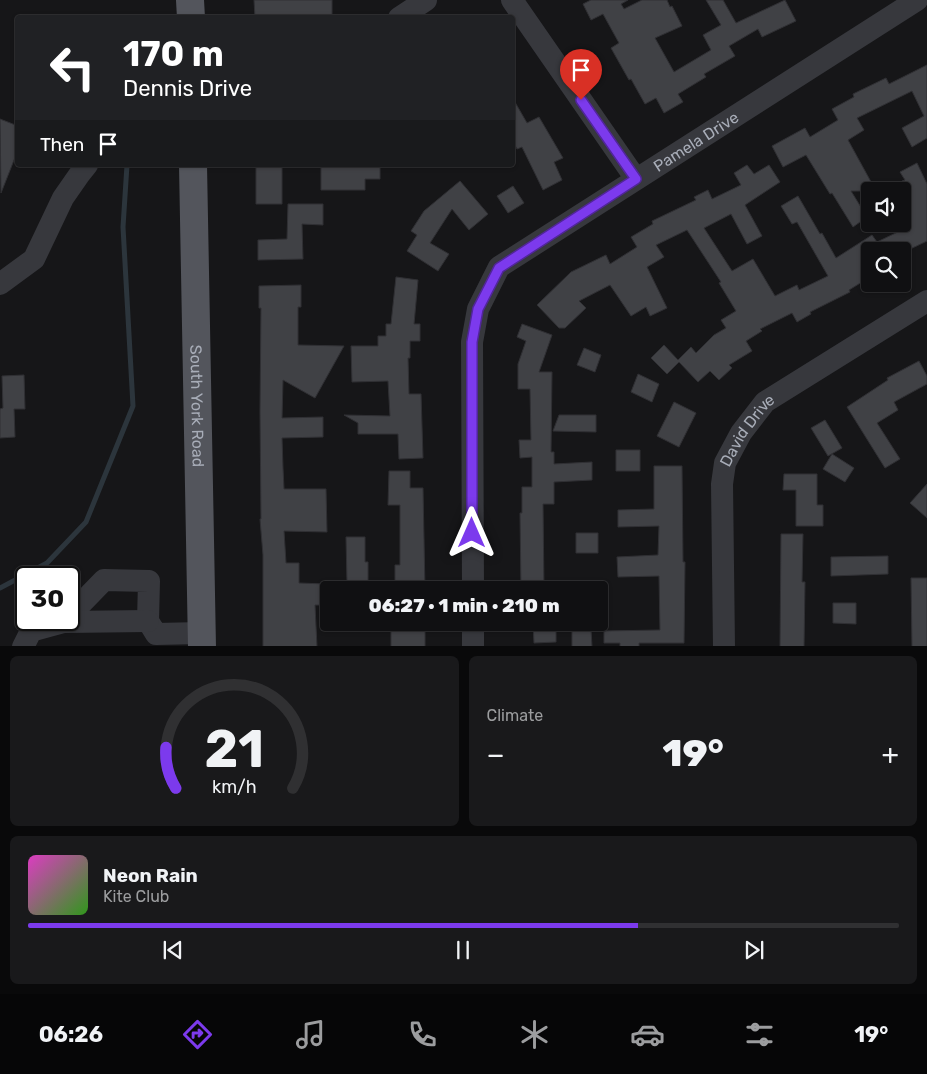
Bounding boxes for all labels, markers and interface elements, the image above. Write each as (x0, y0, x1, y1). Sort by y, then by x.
text: 170 m (123, 33, 224, 75)
icon: left (40, 35, 105, 100)
pin (560, 49, 602, 100)
icon: arrive (567, 56, 595, 84)
text: Dennis Drive (123, 75, 252, 102)
street label: Pamela Drive (650, 107, 742, 176)
icon: arrive (94, 130, 122, 158)
text: Then (40, 133, 84, 156)
map controls (861, 182, 911, 292)
button: sound (861, 182, 911, 232)
button: search (861, 242, 911, 292)
street label: South York Road (186, 345, 208, 467)
street label: David Drive (716, 390, 778, 470)
position arrow (445, 506, 497, 558)
speed limit sign: 30 (15, 566, 80, 631)
text: 06:27 · 1 min · 210 m (368, 594, 560, 617)
text: Climate (487, 706, 543, 725)
text: 21 (204, 718, 264, 780)
text: 19° (663, 730, 724, 776)
text: − (487, 738, 505, 771)
text: + (882, 738, 899, 771)
text: km/h (212, 776, 257, 797)
text: Neon Rain (103, 864, 198, 887)
text: Kite Club (103, 887, 169, 906)
icon: previous (159, 936, 187, 964)
icon: pause (449, 936, 477, 964)
icon: next (740, 936, 768, 964)
icon: directions (180, 1017, 215, 1052)
icon: music (293, 1017, 328, 1052)
icon: phone (405, 1017, 440, 1052)
icon: climate (517, 1017, 552, 1052)
icon: car (630, 1017, 665, 1052)
icon: filters (742, 1017, 777, 1052)
text: 06:26 (39, 1021, 103, 1048)
text: 19° (854, 1021, 888, 1048)

